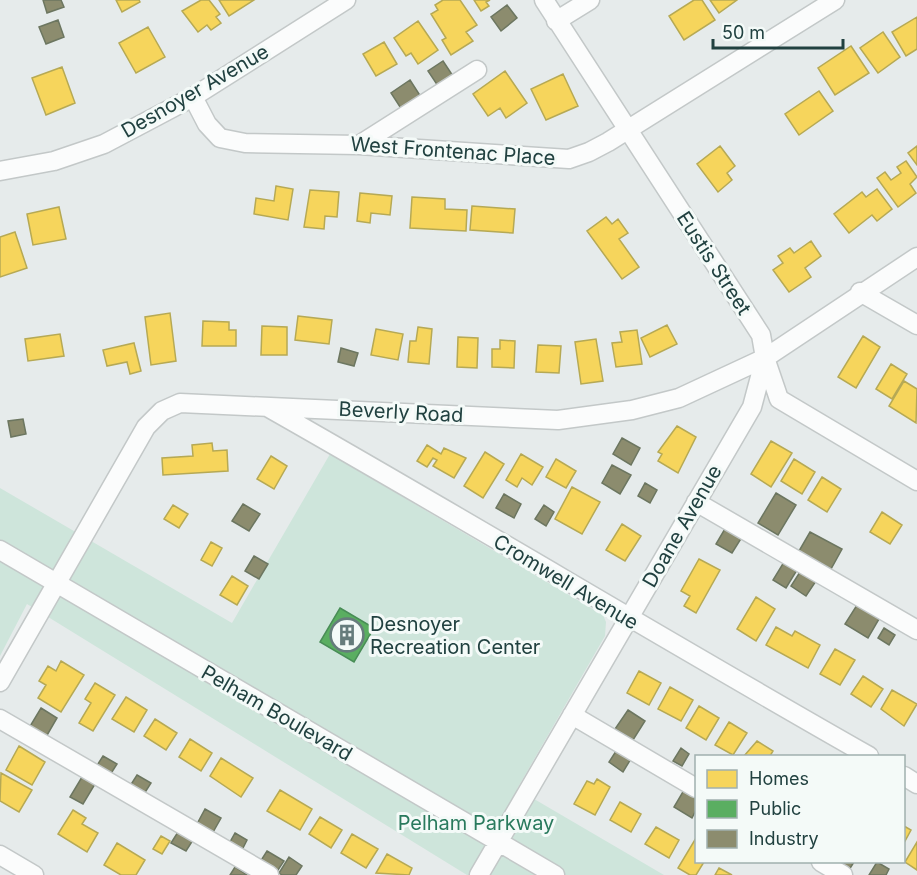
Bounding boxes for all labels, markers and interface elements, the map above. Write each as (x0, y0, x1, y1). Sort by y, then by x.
scale bar (713, 12, 844, 50)
text: 50 m (722, 22, 765, 43)
street label: Desnoyer Avenue (117, 39, 273, 143)
street label: West Frontenac Place (350, 132, 556, 170)
street label: Eustis Street (672, 207, 757, 320)
street label: Beverly Road (338, 397, 464, 427)
street label: Doane Avenue (637, 461, 727, 591)
street label: Cromwell Avenue (489, 529, 643, 635)
place label: Desnoyer Recreation Center (370, 612, 541, 659)
building icon: Desnoyer Recreation Center (329, 617, 365, 653)
street label: Pelham Boulevard (197, 660, 357, 766)
legend (695, 755, 905, 863)
text: Homes (749, 768, 809, 789)
text: Public (749, 798, 801, 819)
park label: Pelham Parkway (398, 811, 554, 835)
text: Industry (749, 828, 819, 849)

